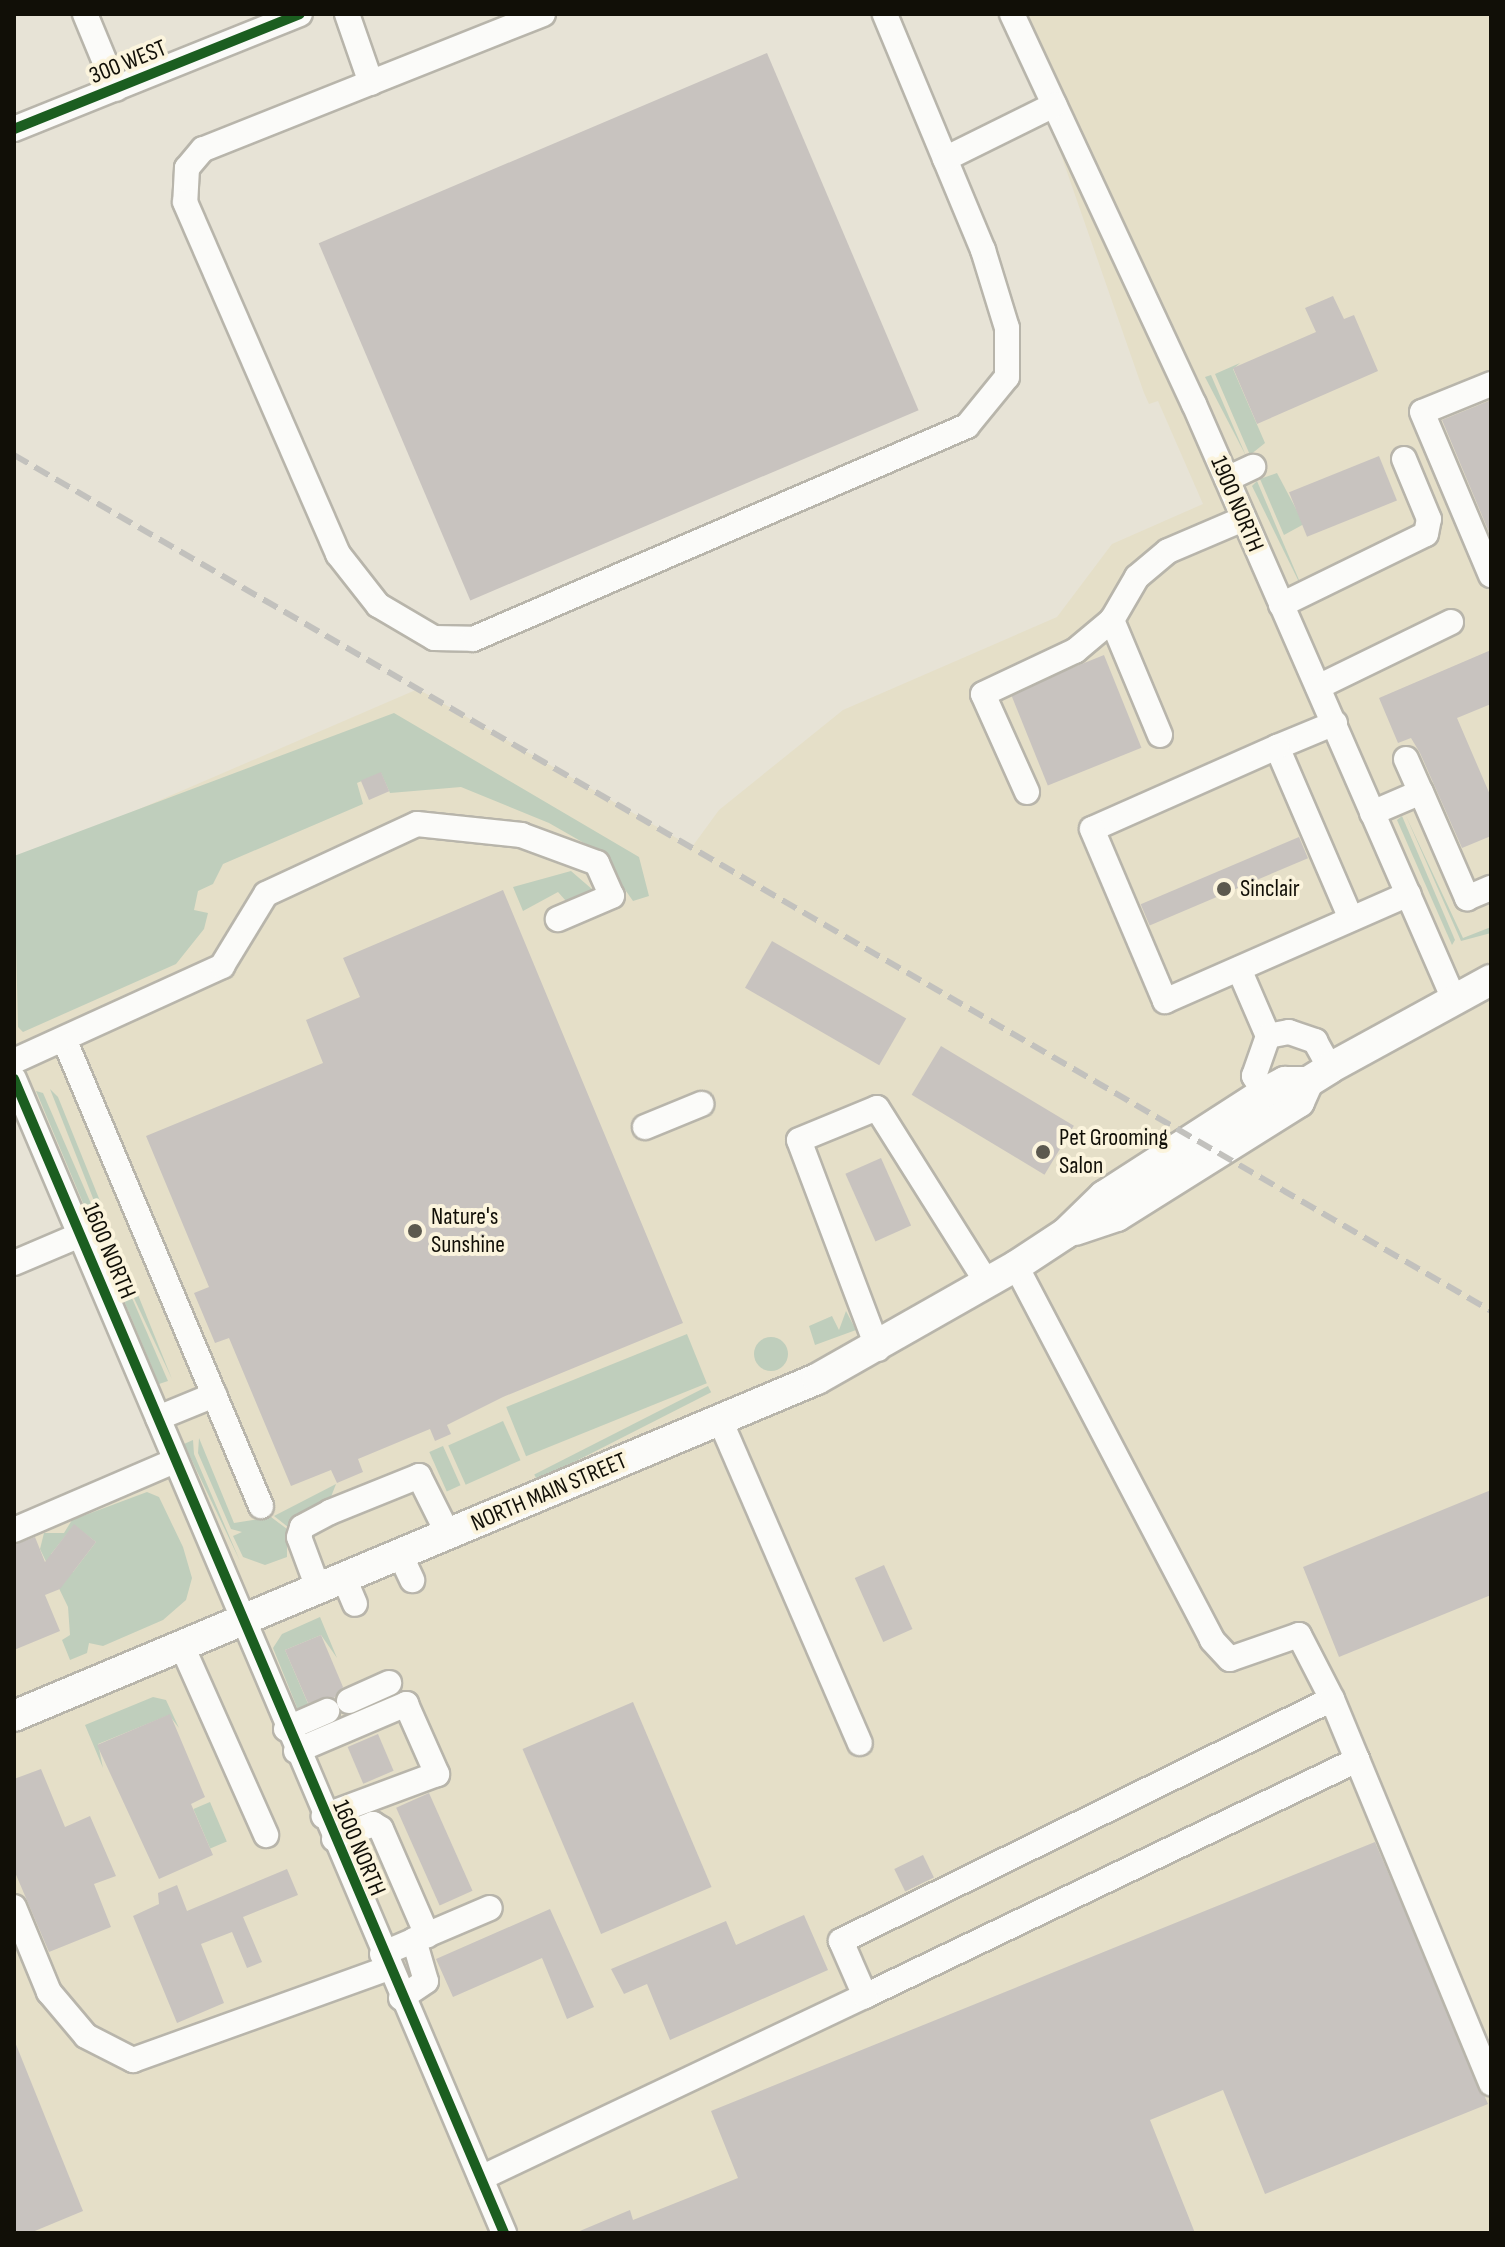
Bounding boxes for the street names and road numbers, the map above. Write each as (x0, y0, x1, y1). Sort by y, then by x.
street label: 300 WEST (85, 34, 171, 90)
street label: 1900 NORTH (1204, 452, 1270, 556)
street label: 1600 NORTH (76, 1199, 142, 1303)
street label: NORTH MAIN STREET (467, 1446, 631, 1538)
street label: 1600 NORTH (326, 1796, 392, 1900)

